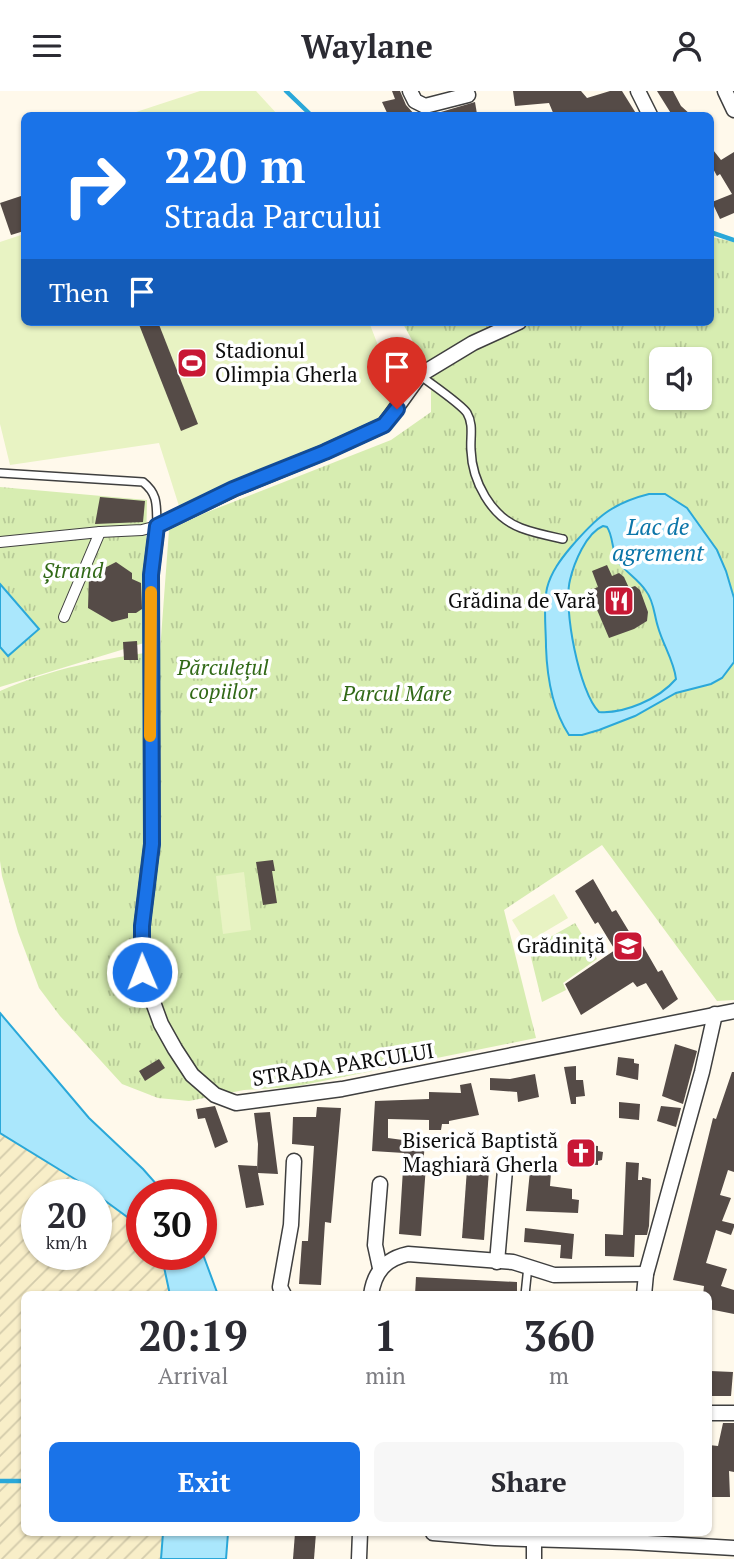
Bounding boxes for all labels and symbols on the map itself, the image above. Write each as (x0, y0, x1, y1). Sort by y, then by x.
place label: Stadionul Olimpia Gherla (215, 336, 358, 388)
pin (367, 337, 427, 409)
sports icon: Stadionul Olimpia Gherla (175, 346, 209, 380)
water label: Lac de agrement (612, 511, 705, 568)
park label: Ștrand (43, 556, 104, 584)
restaurant icon: Grădina de Vară (602, 584, 636, 618)
place label: Grădina de Vară (448, 586, 596, 614)
park label: Părculețul copiilor (176, 653, 269, 705)
park label: Parcul Mare (341, 679, 452, 707)
school or university icon: Grădiniță (611, 929, 645, 963)
place label: Grădiniță (517, 931, 605, 959)
position arrow (105, 935, 179, 1009)
street label: STRADA PARCULUI (250, 1036, 436, 1092)
place label: Biserică Baptistă Maghiară Gherla (402, 1126, 558, 1178)
church icon: Biserică Baptistă Maghiară Gherla (564, 1136, 598, 1170)
speed limit sign: 30 (126, 1179, 217, 1270)

